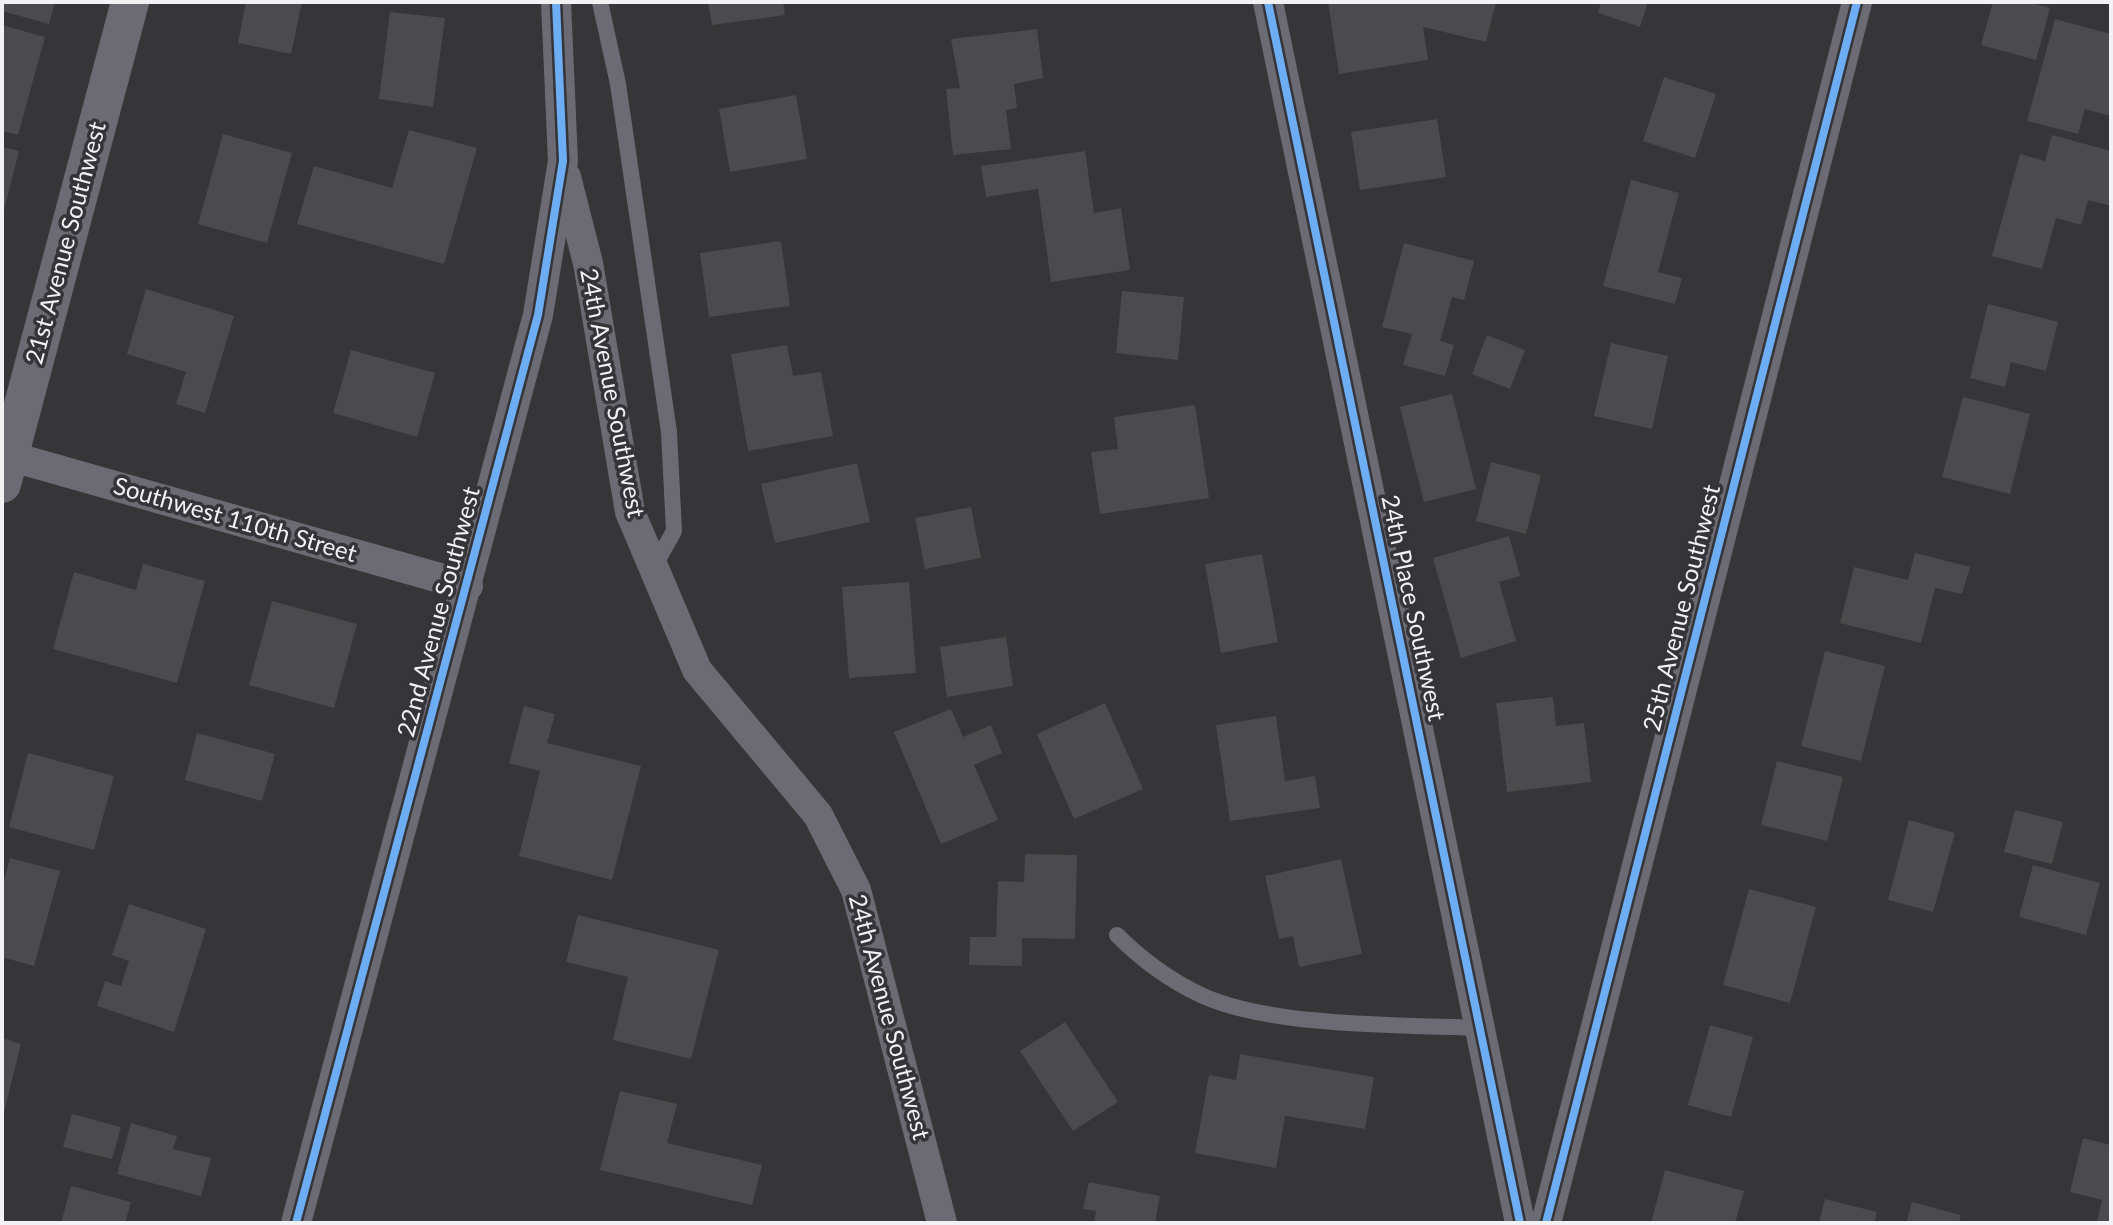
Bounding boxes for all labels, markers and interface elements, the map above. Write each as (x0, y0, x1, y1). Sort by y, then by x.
street label: 21st Avenue Southwest (18, 118, 111, 367)
street label: 24th Avenue Southwest (575, 266, 652, 520)
street label: Southwest 110th Street (111, 470, 361, 567)
street label: 25th Avenue Southwest (1636, 481, 1725, 734)
street label: 22nd Avenue Southwest (390, 483, 485, 740)
street label: 24th Place Southwest (1376, 492, 1453, 724)
street label: 24th Avenue Southwest (844, 891, 937, 1143)

